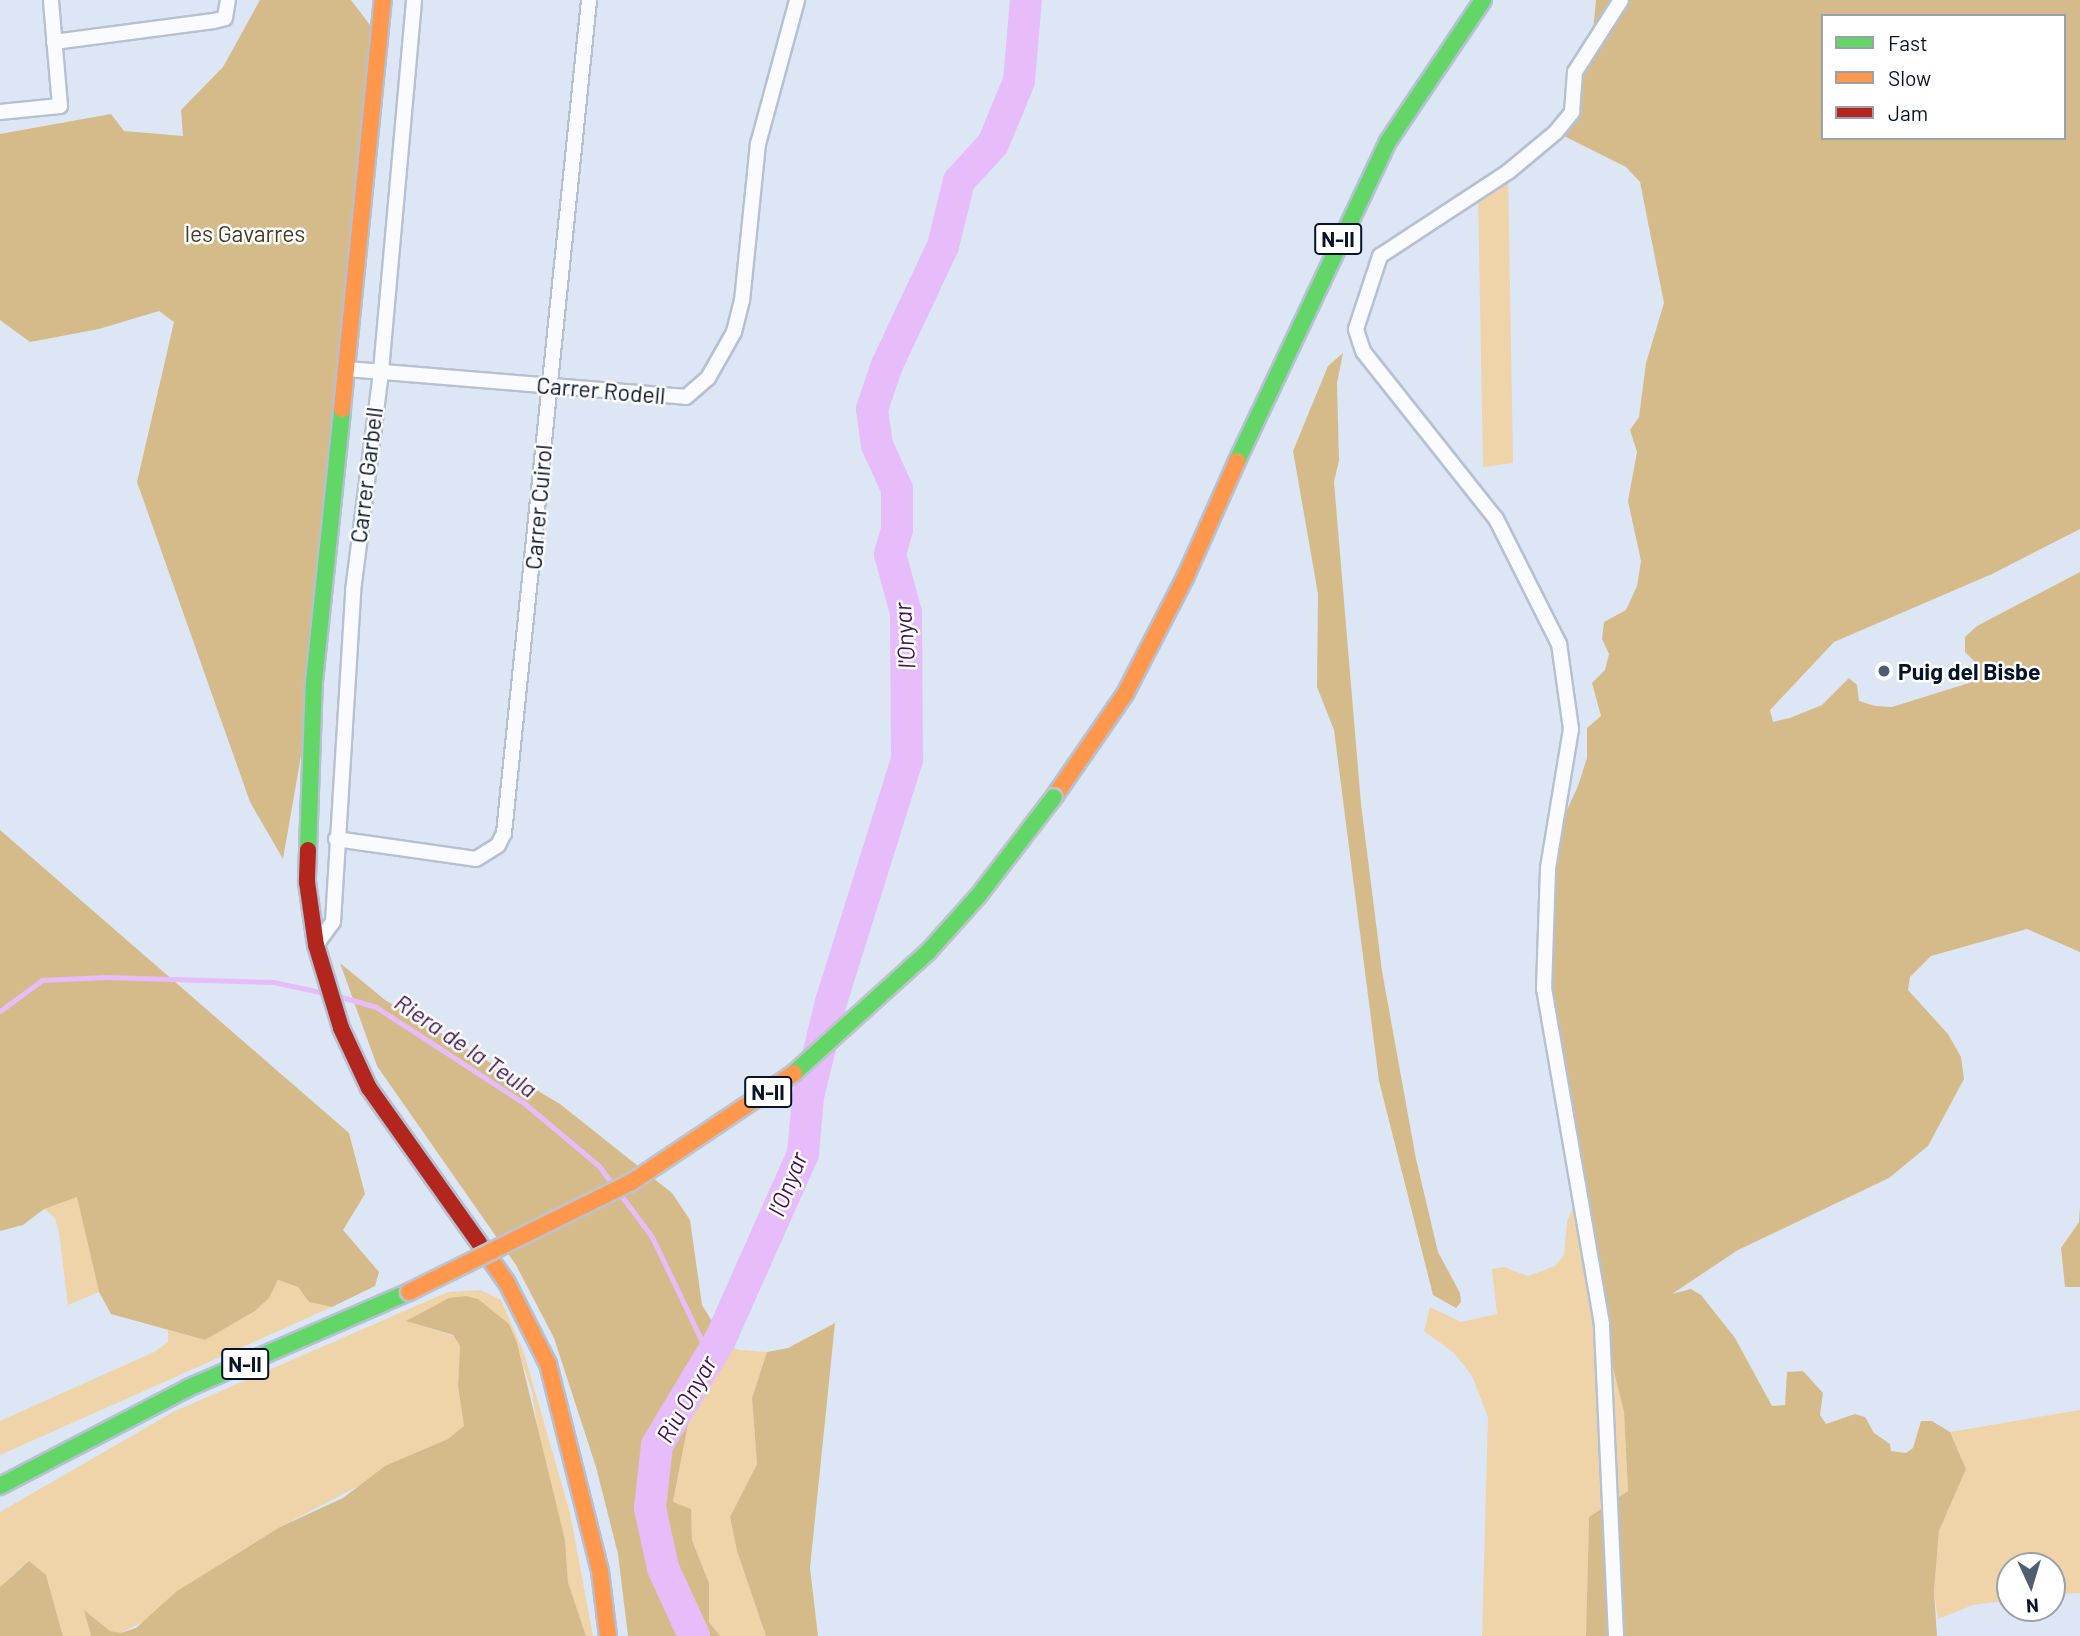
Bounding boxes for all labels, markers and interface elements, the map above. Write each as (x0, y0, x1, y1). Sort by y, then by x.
legend (1821, 14, 2066, 140)
text: Fast (1888, 30, 1928, 55)
text: Slow (1888, 65, 1931, 90)
text: Jam (1888, 100, 1928, 125)
park label: les Gavarres (185, 219, 305, 247)
road number: N-II (1314, 222, 1362, 256)
street label: Carrer Rodell (535, 371, 667, 409)
street label: Carrer Garbell (344, 405, 388, 545)
street label: Carrer Cuirol (519, 443, 557, 571)
water label: l'Onyar (887, 602, 921, 670)
place label: Puig del Bisbe (1898, 657, 2040, 685)
marker: Puig del Bisbe (1876, 663, 1892, 679)
water label: Riera de la Teula (390, 987, 542, 1103)
road number: N-II (744, 1074, 792, 1110)
water label: l'Onyar (761, 1148, 813, 1220)
road number: N-II (220, 1346, 270, 1382)
water label: Riu Onyar (650, 1350, 722, 1448)
north arrow (1996, 1552, 2066, 1622)
text: N (2025, 1595, 2039, 1618)

